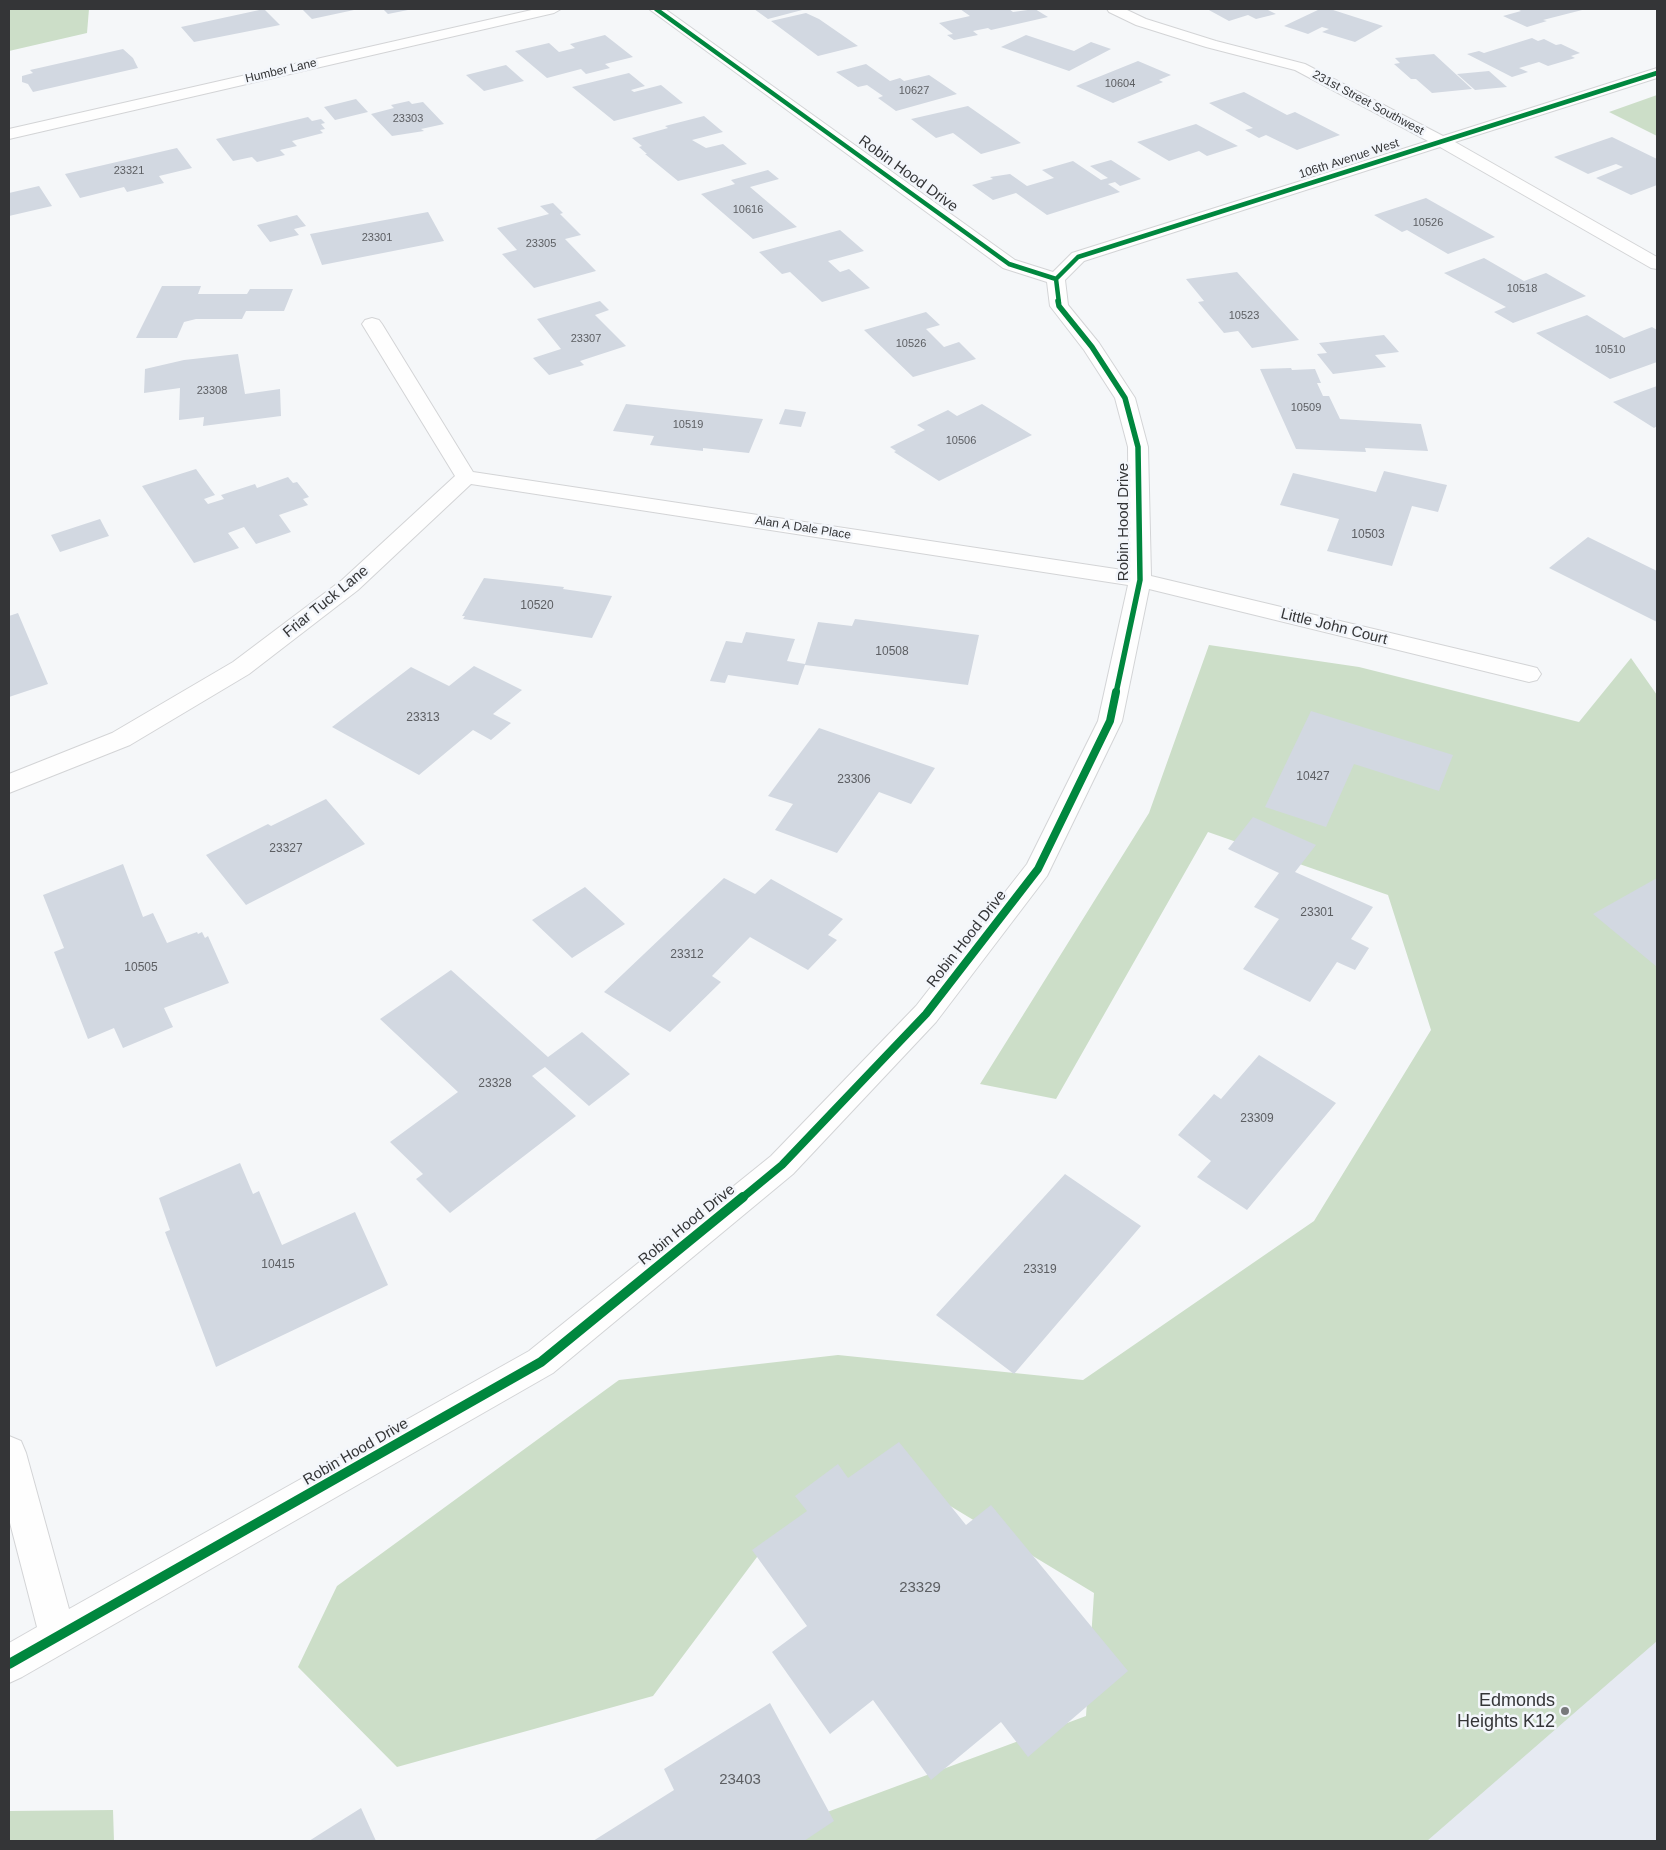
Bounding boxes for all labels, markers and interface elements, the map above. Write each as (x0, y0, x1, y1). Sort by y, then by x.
street label: Humber Lane (244, 56, 318, 86)
street label: 231st Street Southwest (1310, 68, 1426, 138)
house number: 10604 (1105, 77, 1135, 91)
house number: 10627 (899, 84, 929, 98)
house number: 23303 (393, 112, 423, 126)
street label: Robin Hood Drive (855, 132, 961, 216)
street label: 106th Avenue West (1297, 136, 1401, 182)
house number: 23321 (114, 164, 144, 178)
house number: 10616 (733, 203, 763, 217)
house number: 10526 (1413, 216, 1443, 230)
house number: 23301 (362, 231, 392, 245)
house number: 23305 (526, 237, 556, 251)
house number: 10518 (1507, 282, 1537, 296)
house number: 10523 (1229, 309, 1259, 323)
house number: 23307 (571, 332, 601, 346)
house number: 10526 (896, 337, 926, 351)
house number: 10510 (1595, 343, 1625, 357)
house number: 23308 (197, 384, 227, 398)
house number: 10509 (1291, 401, 1321, 415)
house number: 10519 (673, 418, 703, 432)
house number: 10506 (946, 434, 976, 448)
street label: Robin Hood Drive (1115, 463, 1133, 581)
street label: Alan A Dale Place (754, 513, 852, 543)
house number: 10503 (1351, 528, 1385, 542)
street label: Friar Tuck Lane (280, 562, 372, 642)
house number: 10520 (520, 599, 554, 613)
street label: Little John Court (1279, 605, 1389, 649)
house number: 10508 (875, 645, 909, 659)
house number: 23313 (406, 711, 440, 725)
house number: 10427 (1296, 770, 1330, 784)
house number: 23306 (837, 773, 871, 787)
house number: 23327 (269, 842, 303, 856)
street label: Robin Hood Drive (923, 887, 1011, 991)
house number: 23301 (1300, 906, 1334, 920)
house number: 23312 (670, 948, 704, 962)
house number: 10505 (124, 961, 158, 975)
house number: 23328 (478, 1077, 512, 1091)
house number: 23309 (1240, 1112, 1274, 1126)
street label: Robin Hood Drive (635, 1181, 739, 1269)
house number: 10415 (261, 1258, 295, 1272)
house number: 23319 (1023, 1263, 1057, 1277)
street label: Robin Hood Drive (300, 1415, 412, 1489)
house number: 23329 (899, 1579, 941, 1597)
place label: Edmonds Heights K12 (1457, 1690, 1555, 1732)
marker: Edmonds Heights K12 (1559, 1705, 1571, 1717)
house number: 23403 (719, 1771, 761, 1789)

